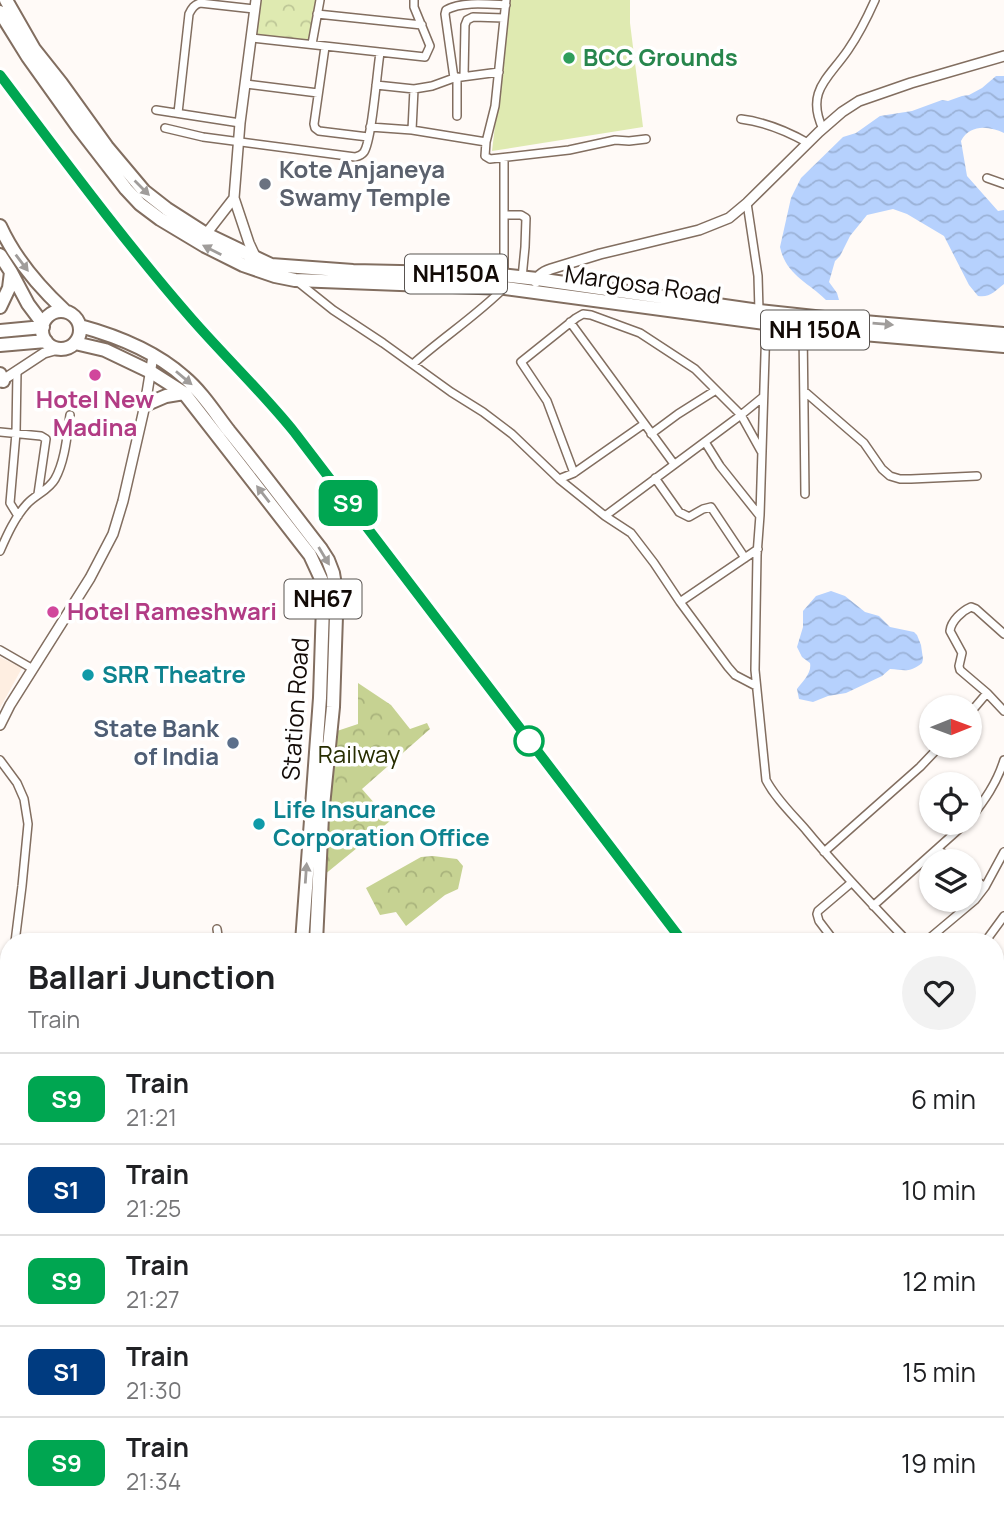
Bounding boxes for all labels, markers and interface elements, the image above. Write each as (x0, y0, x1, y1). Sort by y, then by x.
place label: BCC Grounds (583, 40, 738, 73)
marker: BCC Grounds (561, 50, 577, 66)
place label: Kote Anjaneya Swamy Temple (279, 152, 451, 213)
marker: Kote Anjaneya Swamy Temple (257, 176, 273, 192)
one-way arrow (133, 180, 150, 197)
one-way arrow (202, 244, 222, 255)
one-way arrow (15, 254, 30, 272)
road number: NH150A (405, 255, 507, 294)
street label: Margosa Road (563, 256, 724, 311)
road number: NH 150A (761, 310, 869, 350)
one-way arrow (872, 319, 894, 330)
marker: Hotel New Madina (87, 367, 103, 383)
one-way arrow (175, 370, 192, 385)
place label: Hotel New Madina (36, 382, 154, 443)
line badge: S9 (316, 480, 380, 526)
one-way arrow (256, 485, 270, 503)
text: S9 (333, 486, 363, 519)
one-way arrow (318, 546, 331, 565)
road number: NH67 (284, 580, 362, 618)
place label: Hotel Rameshwari (67, 594, 277, 627)
marker: Hotel Rameshwari (45, 604, 61, 620)
street label: Station Road (273, 636, 316, 781)
place label: SRR Theatre (102, 657, 246, 690)
marker: SRR Theatre (80, 667, 96, 683)
north arrow (919, 695, 982, 758)
map controls (919, 695, 982, 912)
place label: State Bank of India (93, 711, 220, 772)
unlabelled marker (514, 726, 544, 756)
marker: State Bank of India (225, 735, 241, 751)
park label: Railway (318, 737, 401, 770)
button: locate (919, 772, 982, 835)
place label: Life Insurance Corporation Office (273, 792, 490, 853)
marker: Life Insurance Corporation Office (251, 816, 267, 832)
button: layers (919, 849, 982, 912)
one-way arrow (301, 862, 312, 884)
text: Ballari Junction (28, 954, 275, 999)
button: heart (902, 956, 976, 1030)
text: Train (28, 1003, 80, 1035)
text: Train (126, 1065, 189, 1101)
text: 6 min (911, 1081, 976, 1117)
text: S9 (51, 1082, 82, 1115)
text: 21:21 (126, 1101, 177, 1133)
text: Train (126, 1156, 189, 1192)
text: 10 min (901, 1172, 976, 1208)
text: S1 (53, 1173, 80, 1206)
text: 21:25 (126, 1192, 181, 1224)
text: Train (126, 1247, 189, 1283)
text: 12 min (902, 1263, 976, 1299)
text: S9 (51, 1264, 82, 1297)
text: 21:27 (126, 1283, 180, 1315)
text: Train (126, 1338, 189, 1374)
text: 15 min (902, 1354, 976, 1390)
text: S1 (53, 1355, 80, 1388)
text: 21:30 (126, 1374, 182, 1406)
text: Train (126, 1429, 189, 1465)
text: 19 min (901, 1445, 976, 1481)
text: S9 (51, 1446, 82, 1479)
text: 21:34 (126, 1465, 181, 1497)

